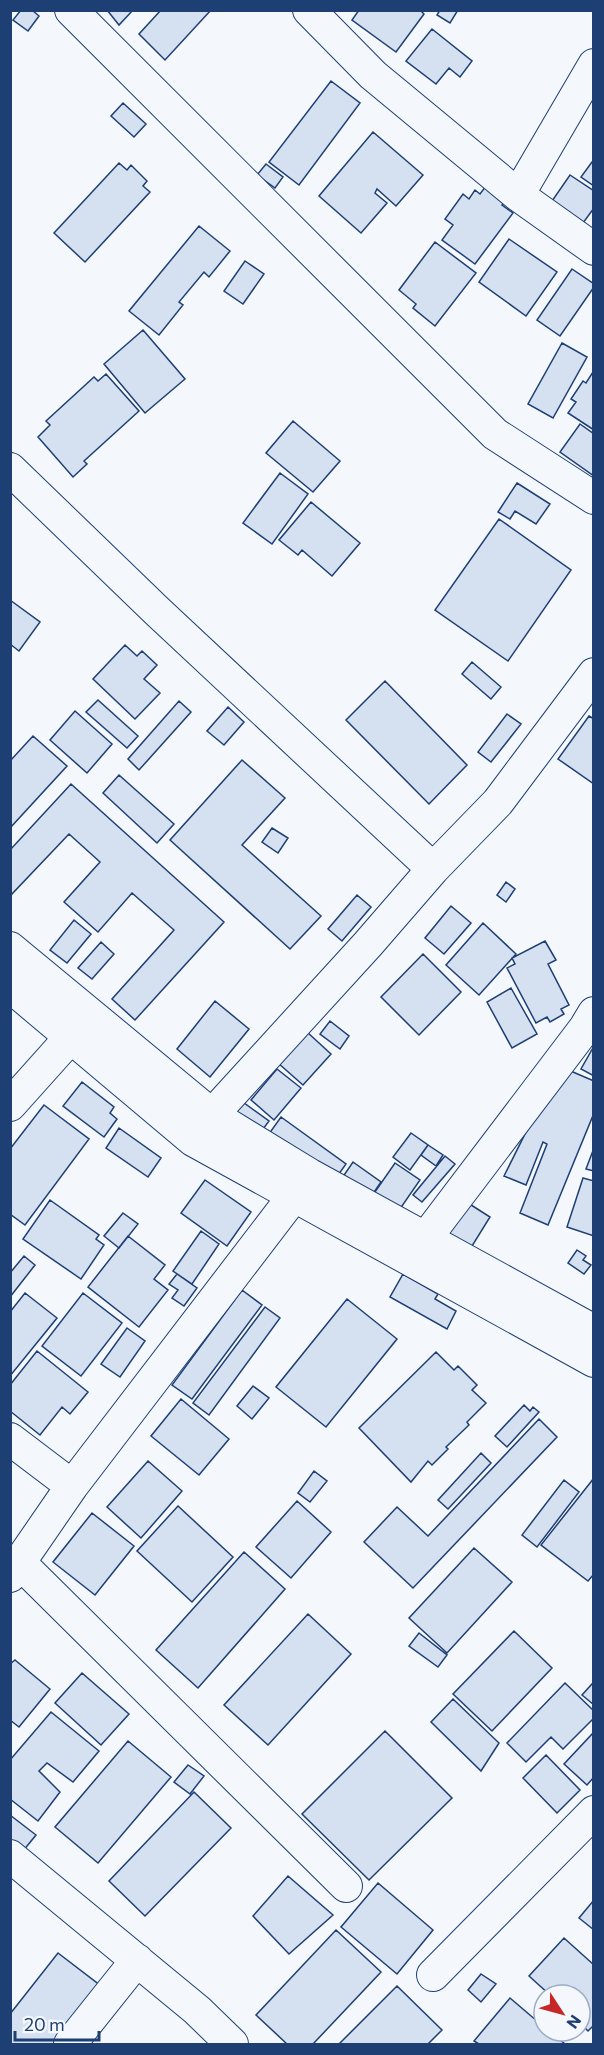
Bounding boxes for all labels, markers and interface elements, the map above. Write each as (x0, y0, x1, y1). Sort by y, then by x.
north arrow (532, 1983, 592, 2043)
scale bar (15, 2004, 99, 2042)
text: N (563, 2012, 586, 2033)
text: 20 m (24, 2013, 65, 2035)

